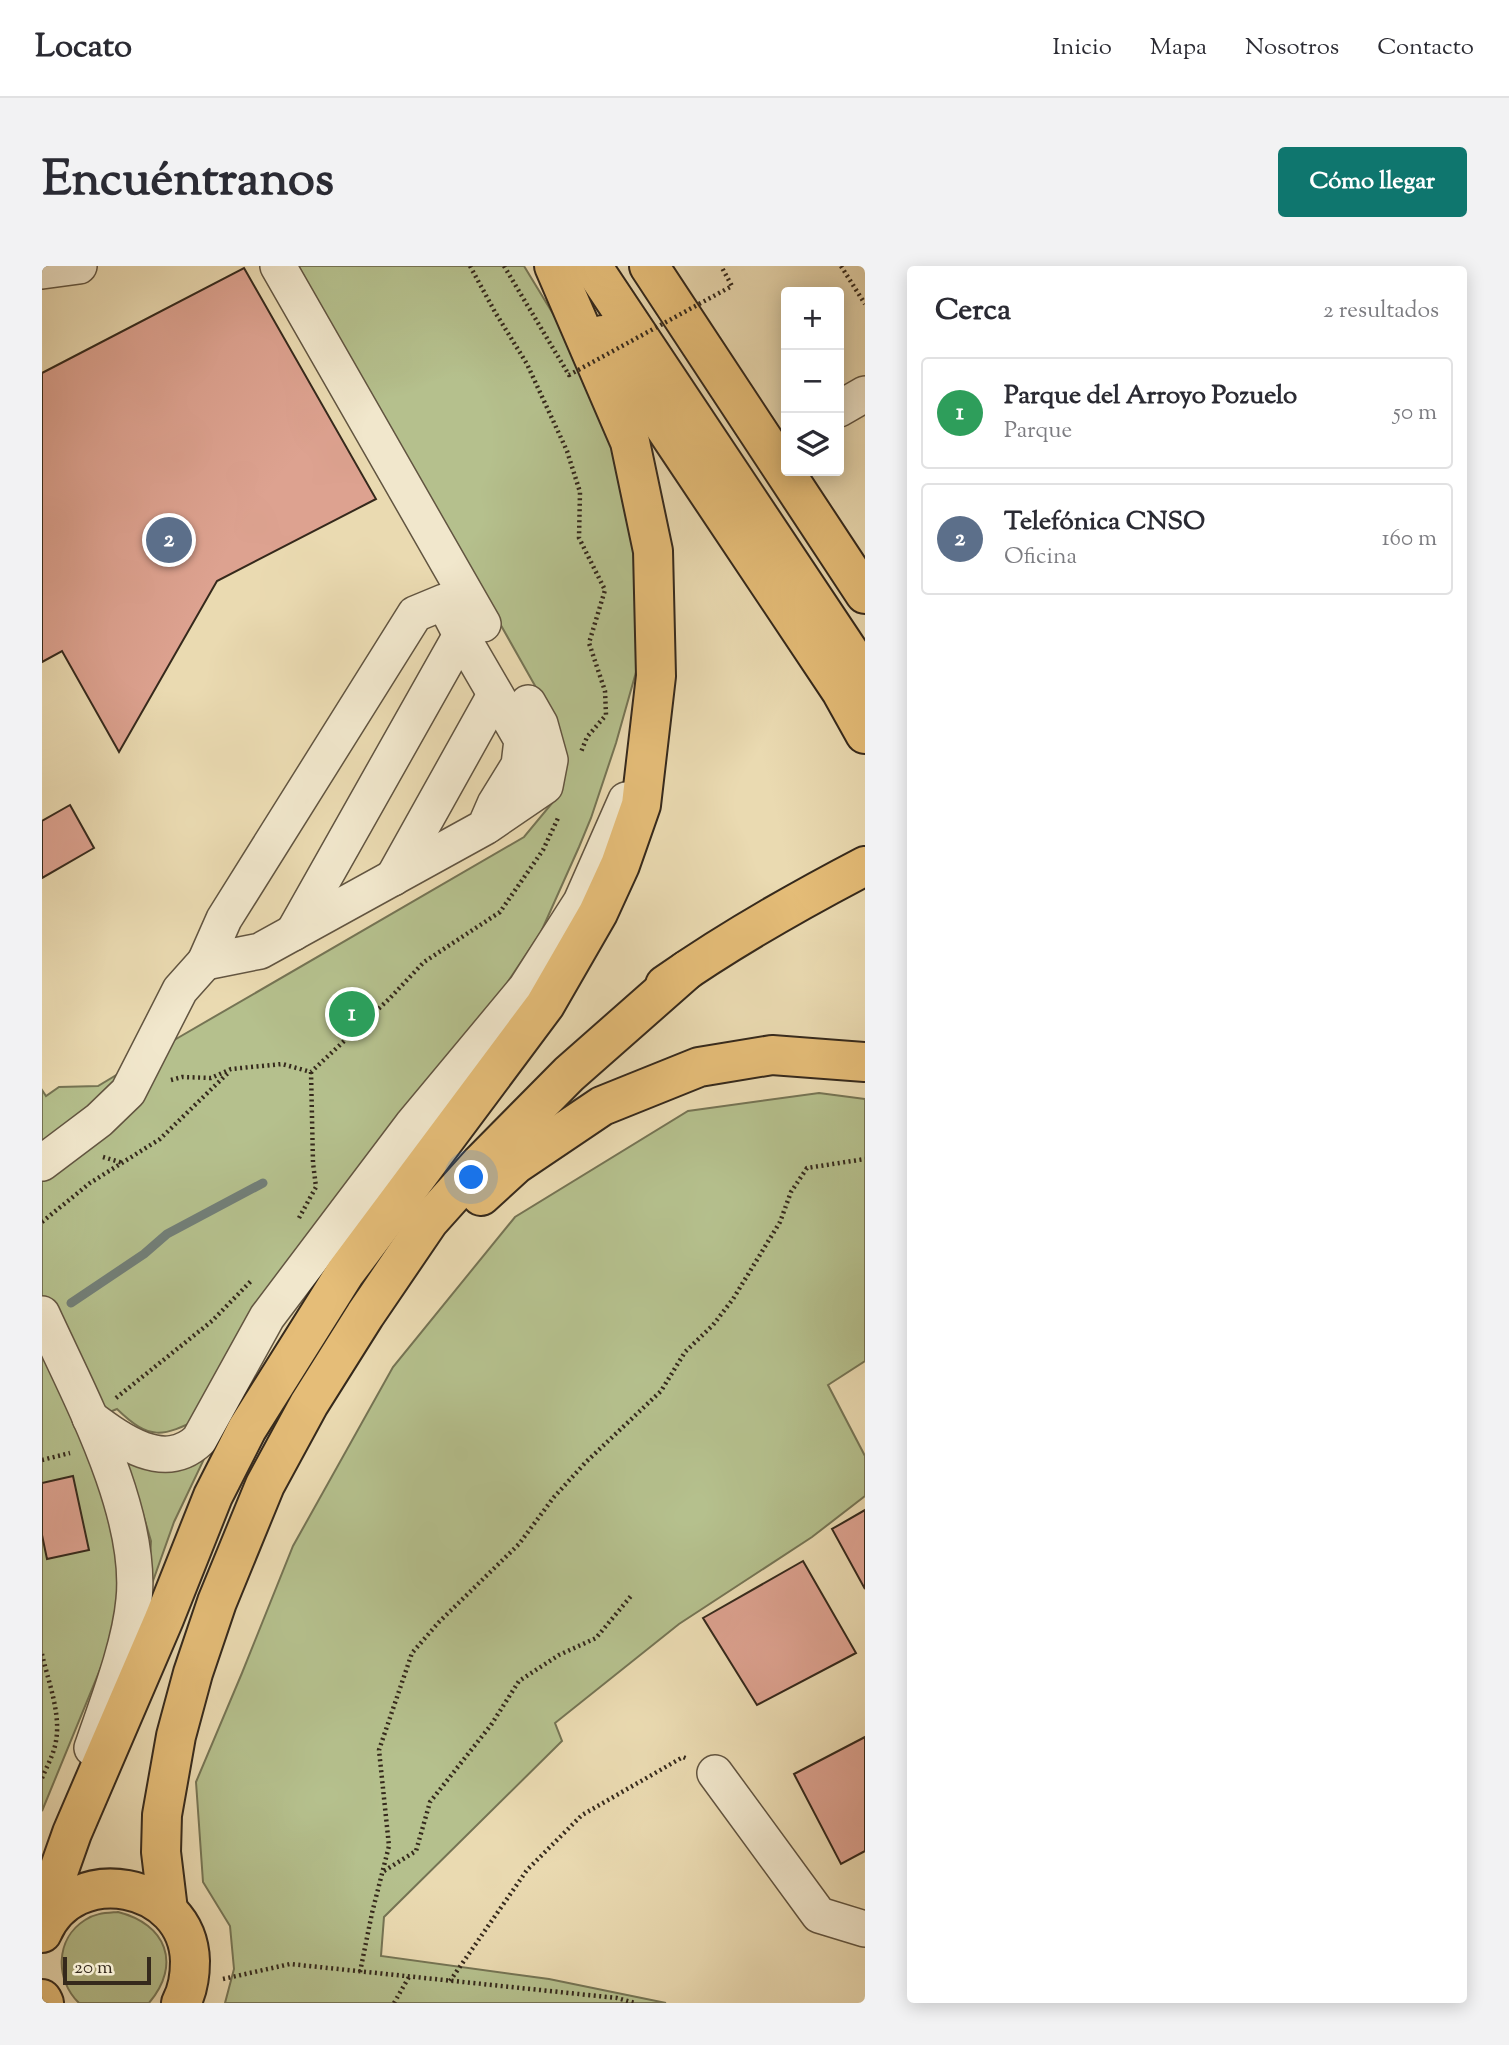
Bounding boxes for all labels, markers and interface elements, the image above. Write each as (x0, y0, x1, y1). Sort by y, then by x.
text: Locato (35, 24, 132, 72)
text: Inicio (1052, 31, 1112, 65)
text: Mapa (1150, 31, 1207, 65)
text: Nosotros (1245, 31, 1339, 65)
text: Contacto (1377, 31, 1474, 65)
text: Encuéntranos (42, 147, 334, 217)
button: Cómo llegar (1278, 147, 1467, 217)
map controls (781, 287, 844, 476)
button: + (781, 287, 844, 350)
text: Cerca (935, 290, 1011, 333)
text: 2 resultados (1323, 295, 1439, 328)
button: − (781, 350, 844, 413)
text: Parque del Arroyo Pozuelo (1004, 378, 1297, 415)
text: 1 (956, 397, 964, 430)
text: 50 m (1393, 397, 1437, 430)
button: layers (781, 413, 844, 476)
text: Parque (1004, 415, 1072, 448)
text: Telefónica CNSO (1004, 504, 1205, 541)
pin: 2 (146, 514, 192, 566)
text: 2 (955, 523, 965, 556)
text: 160 m (1382, 523, 1437, 556)
text: Oficina (1004, 541, 1077, 574)
pin: 1 (329, 988, 375, 1040)
your location (454, 1160, 488, 1194)
scale bar (63, 1954, 150, 1986)
text: 20 m (74, 1955, 113, 1982)

